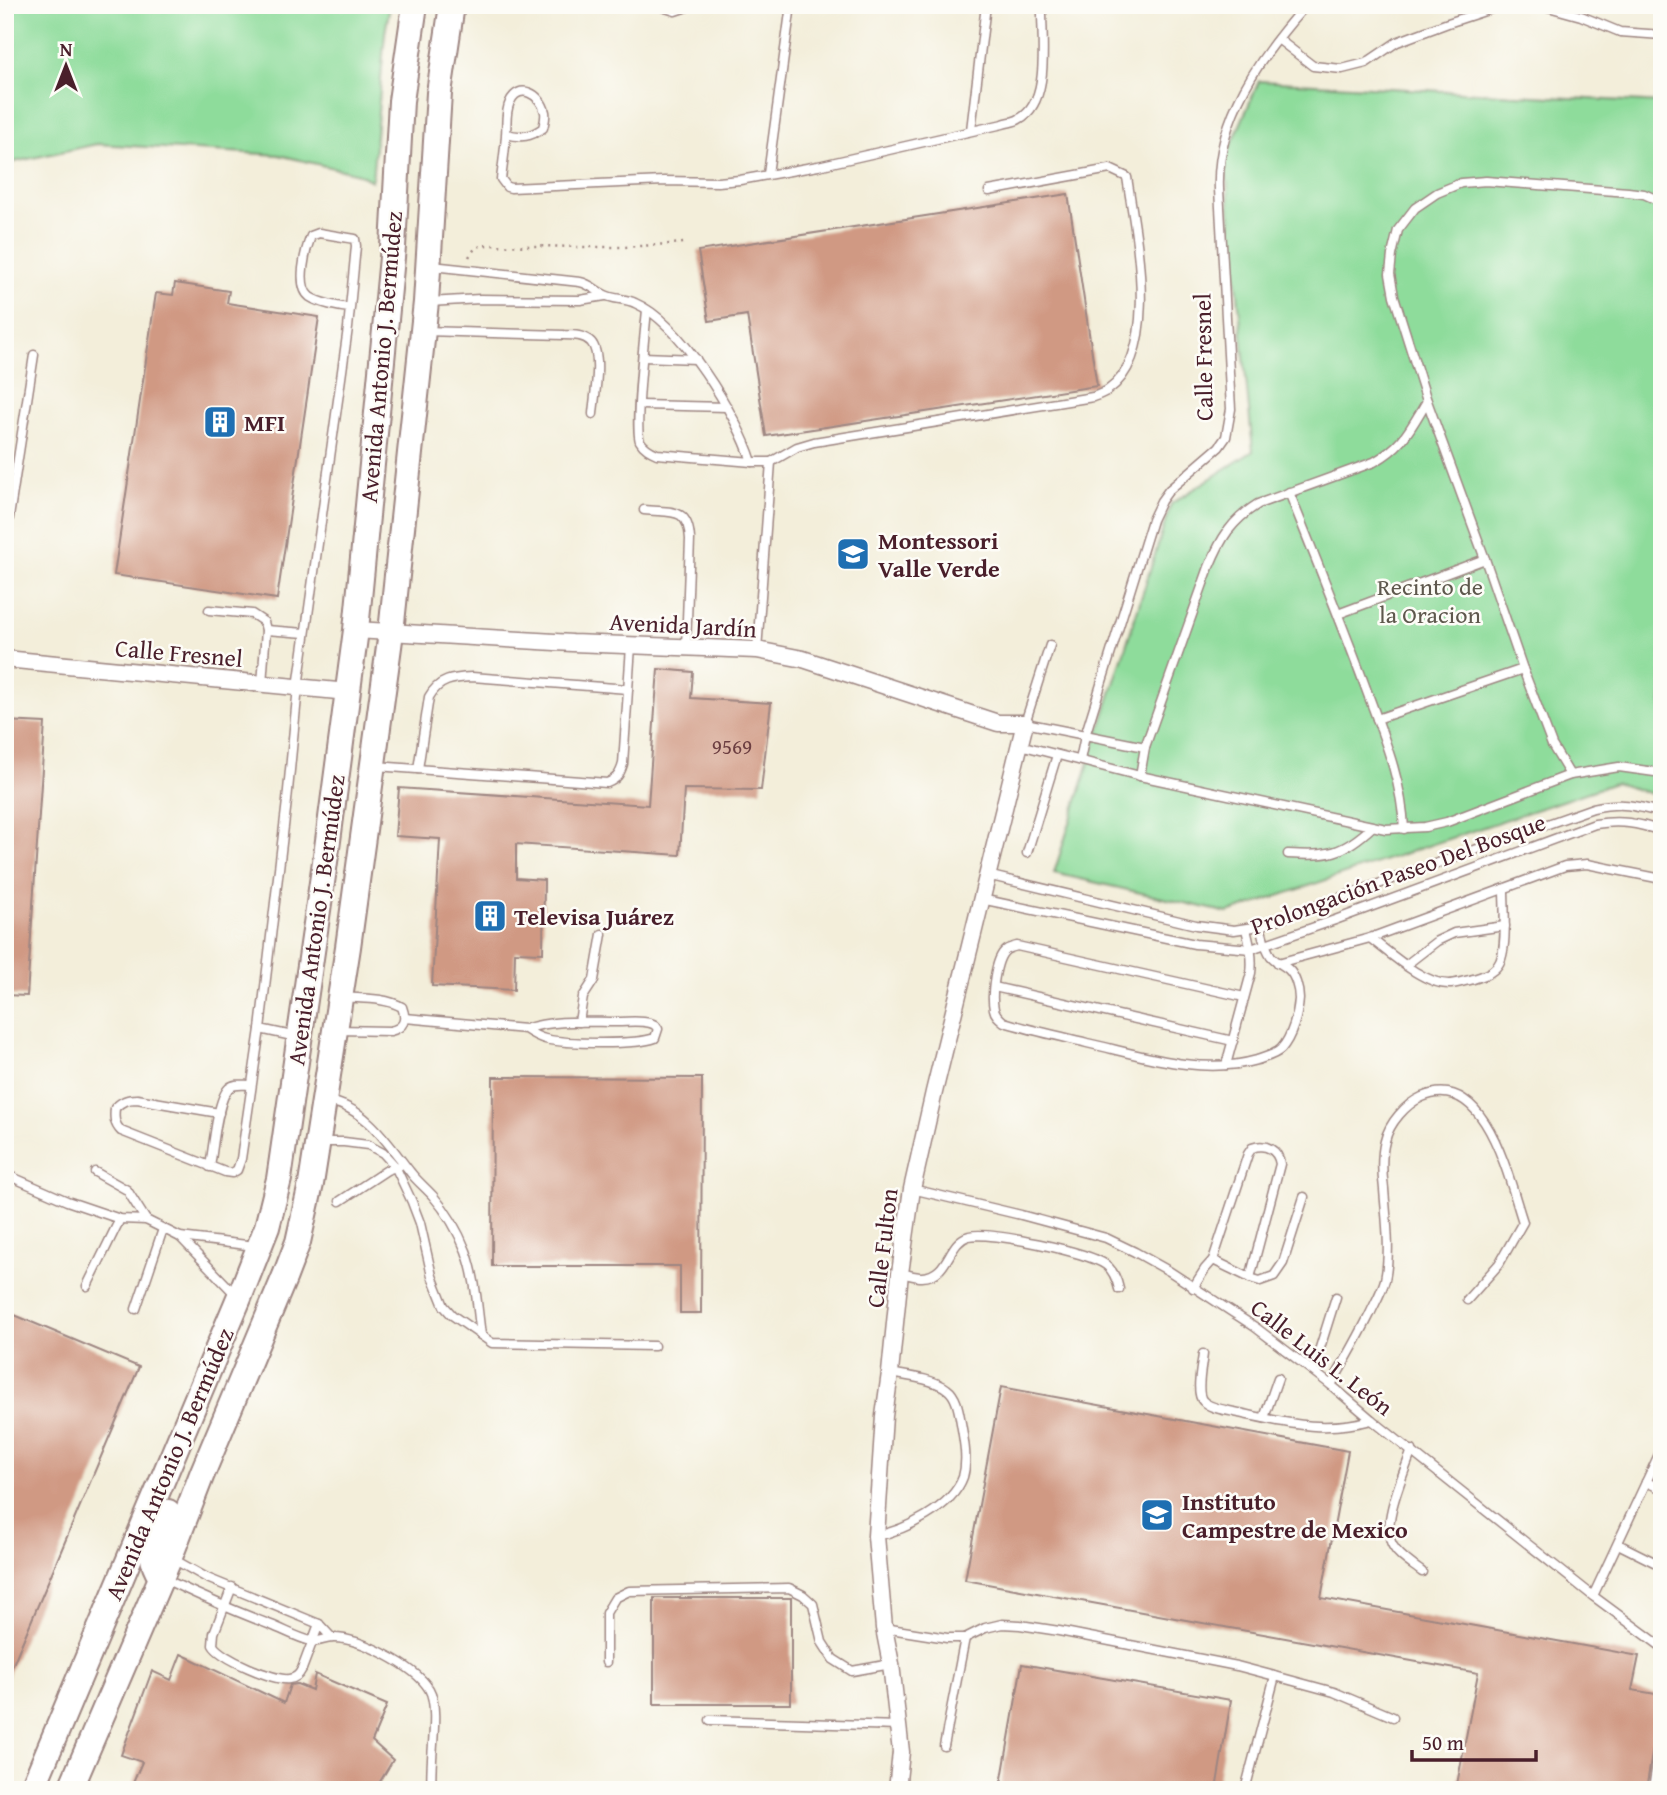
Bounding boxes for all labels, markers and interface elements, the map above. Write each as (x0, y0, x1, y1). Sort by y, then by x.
north arrow (32, 32, 102, 102)
text: N (60, 35, 73, 63)
street label: Avenida Antonio J. Bermúdez (351, 210, 411, 504)
street label: Calle Fresnel (1184, 292, 1222, 421)
building icon: MFI (201, 403, 239, 441)
place label: MFI (244, 405, 285, 440)
place label: Montessori Valle Verde (878, 523, 1000, 586)
school or university icon: Montessori Valle Verde (834, 535, 872, 573)
park label: Recinto de la Oracion (1377, 569, 1483, 632)
street label: Avenida Jardín (609, 604, 758, 646)
street label: Calle Fresnel (114, 630, 244, 676)
house number: 9569 (712, 731, 752, 762)
street label: Avenida Antonio J. Bermúdez (278, 773, 354, 1067)
street label: Prolongación Paseo Del Bosque (1246, 804, 1550, 944)
building icon: Televisa Juárez (471, 897, 509, 935)
place label: Televisa Juárez (514, 899, 674, 934)
street label: Calle Fulton (857, 1186, 907, 1310)
street label: Calle Luis L. León (1243, 1290, 1401, 1424)
street label: Avenida Antonio J. Bermúdez (96, 1322, 242, 1606)
place label: Instituto Campestre de Mexico (1182, 1484, 1408, 1547)
school or university icon: Instituto Campestre de Mexico (1138, 1496, 1176, 1534)
scale bar (1412, 1718, 1536, 1762)
text: 50 m (1422, 1727, 1464, 1758)

